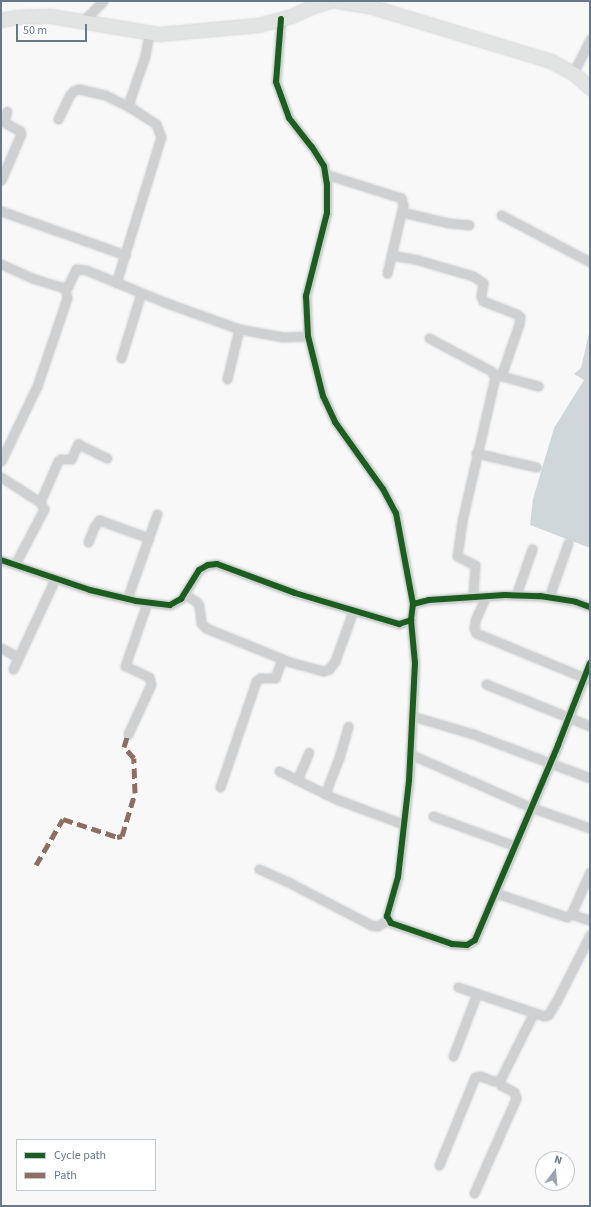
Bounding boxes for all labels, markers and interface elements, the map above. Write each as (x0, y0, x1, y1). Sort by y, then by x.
scale bar (18, 16, 89, 42)
text: 50 m (23, 22, 47, 39)
legend (16, 1139, 156, 1191)
text: Cycle path (54, 1147, 106, 1164)
north arrow (535, 1151, 575, 1191)
text: N (553, 1152, 564, 1168)
text: Path (54, 1167, 77, 1184)

